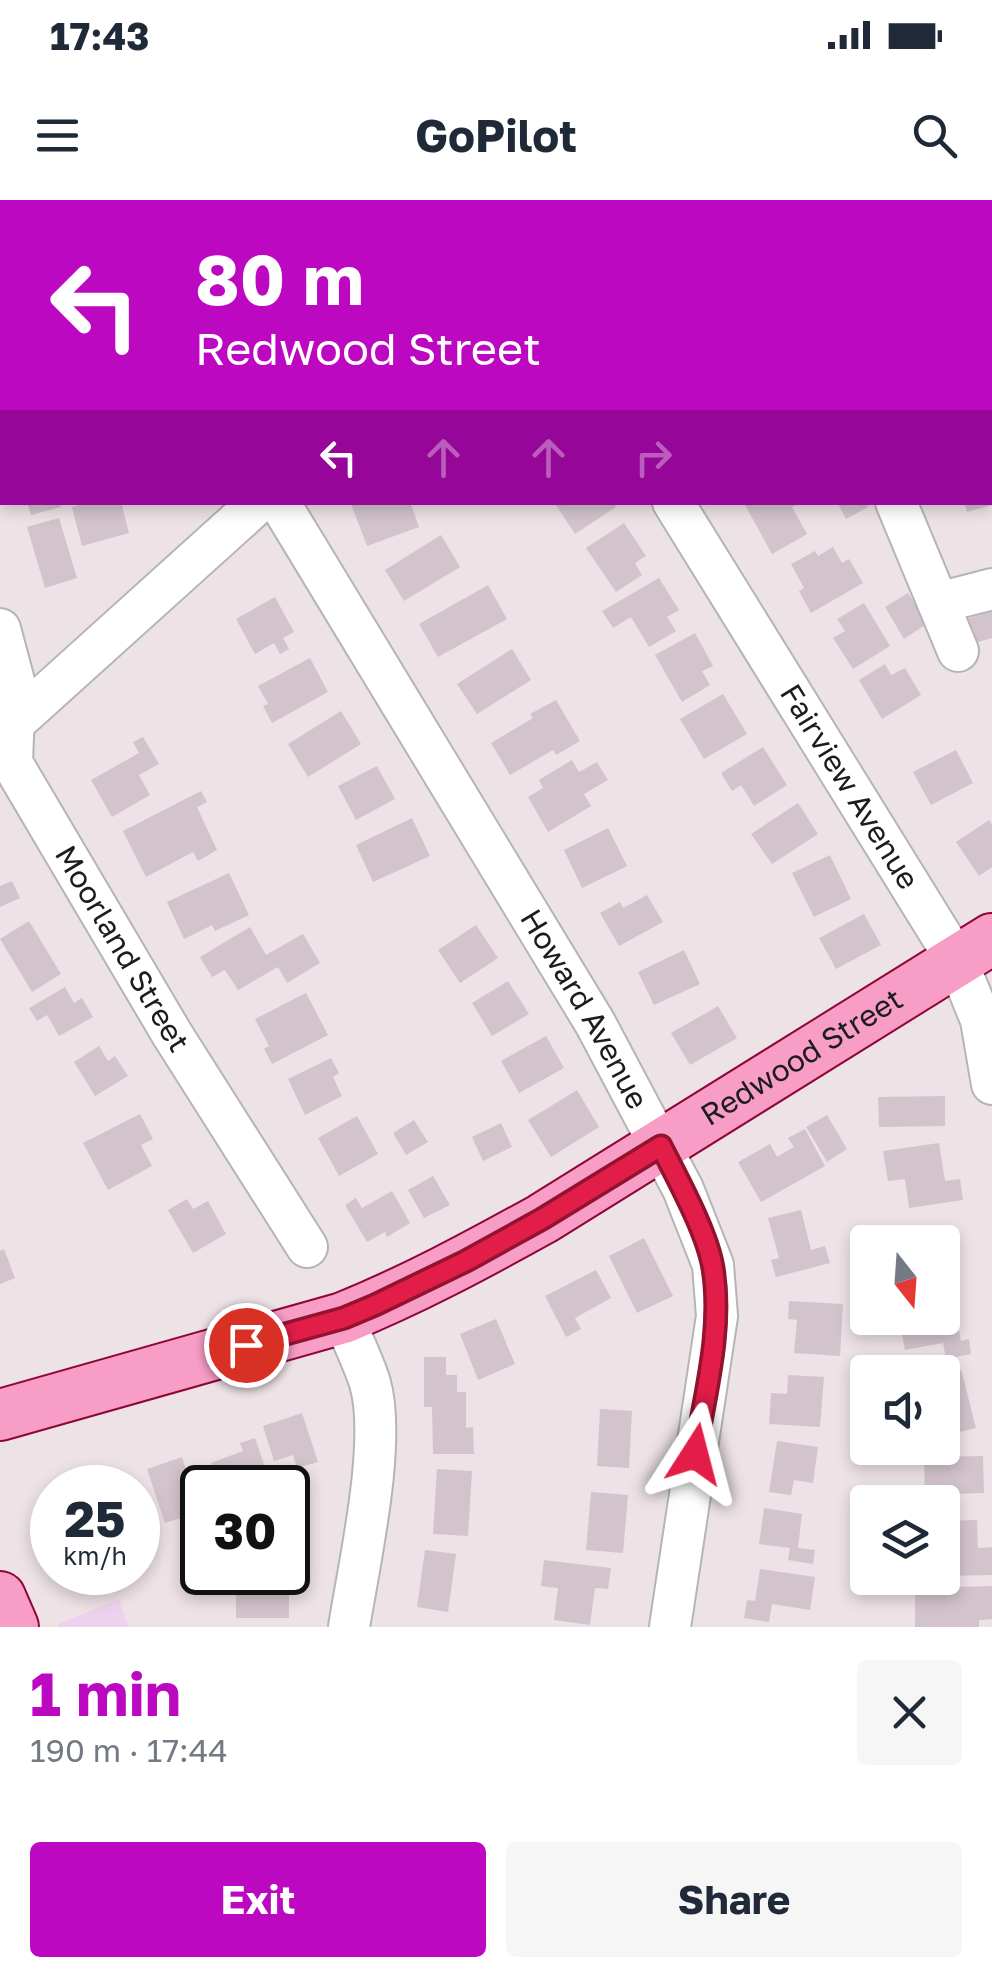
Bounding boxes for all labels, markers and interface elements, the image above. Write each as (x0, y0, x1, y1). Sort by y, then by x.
text: 17:43 (50, 13, 149, 58)
icon: menu (30, 108, 85, 163)
text: GoPilot (415, 108, 577, 162)
icon: search (907, 108, 962, 163)
text: 80 m (195, 236, 364, 320)
icon: left (30, 240, 160, 370)
text: Redwood Street (195, 321, 541, 375)
icon: left (311, 430, 366, 485)
icon: ahead (416, 430, 471, 485)
icon: ahead (521, 430, 576, 485)
icon: right (626, 430, 681, 485)
street label: Fairview Avenue (773, 677, 927, 896)
street label: Moorland Street (48, 839, 198, 1058)
street label: Howard Avenue (513, 902, 656, 1115)
street label: Redwood Street (694, 980, 909, 1133)
north arrow (850, 1225, 960, 1335)
map controls (850, 1225, 960, 1595)
pin (204, 1303, 289, 1388)
icon: arrive (219, 1318, 274, 1373)
button: sound (850, 1355, 960, 1465)
position arrow (643, 1402, 747, 1506)
speed limit sign: 30 (180, 1465, 310, 1595)
button: layers (850, 1485, 960, 1595)
text: 25 (64, 1488, 125, 1548)
text: km/h (63, 1540, 127, 1571)
text: 1 min (30, 1657, 181, 1729)
button: close (857, 1660, 962, 1765)
text: 190 m · 17:44 (30, 1731, 228, 1769)
button: Exit (30, 1842, 486, 1957)
button: Share (506, 1842, 962, 1957)

